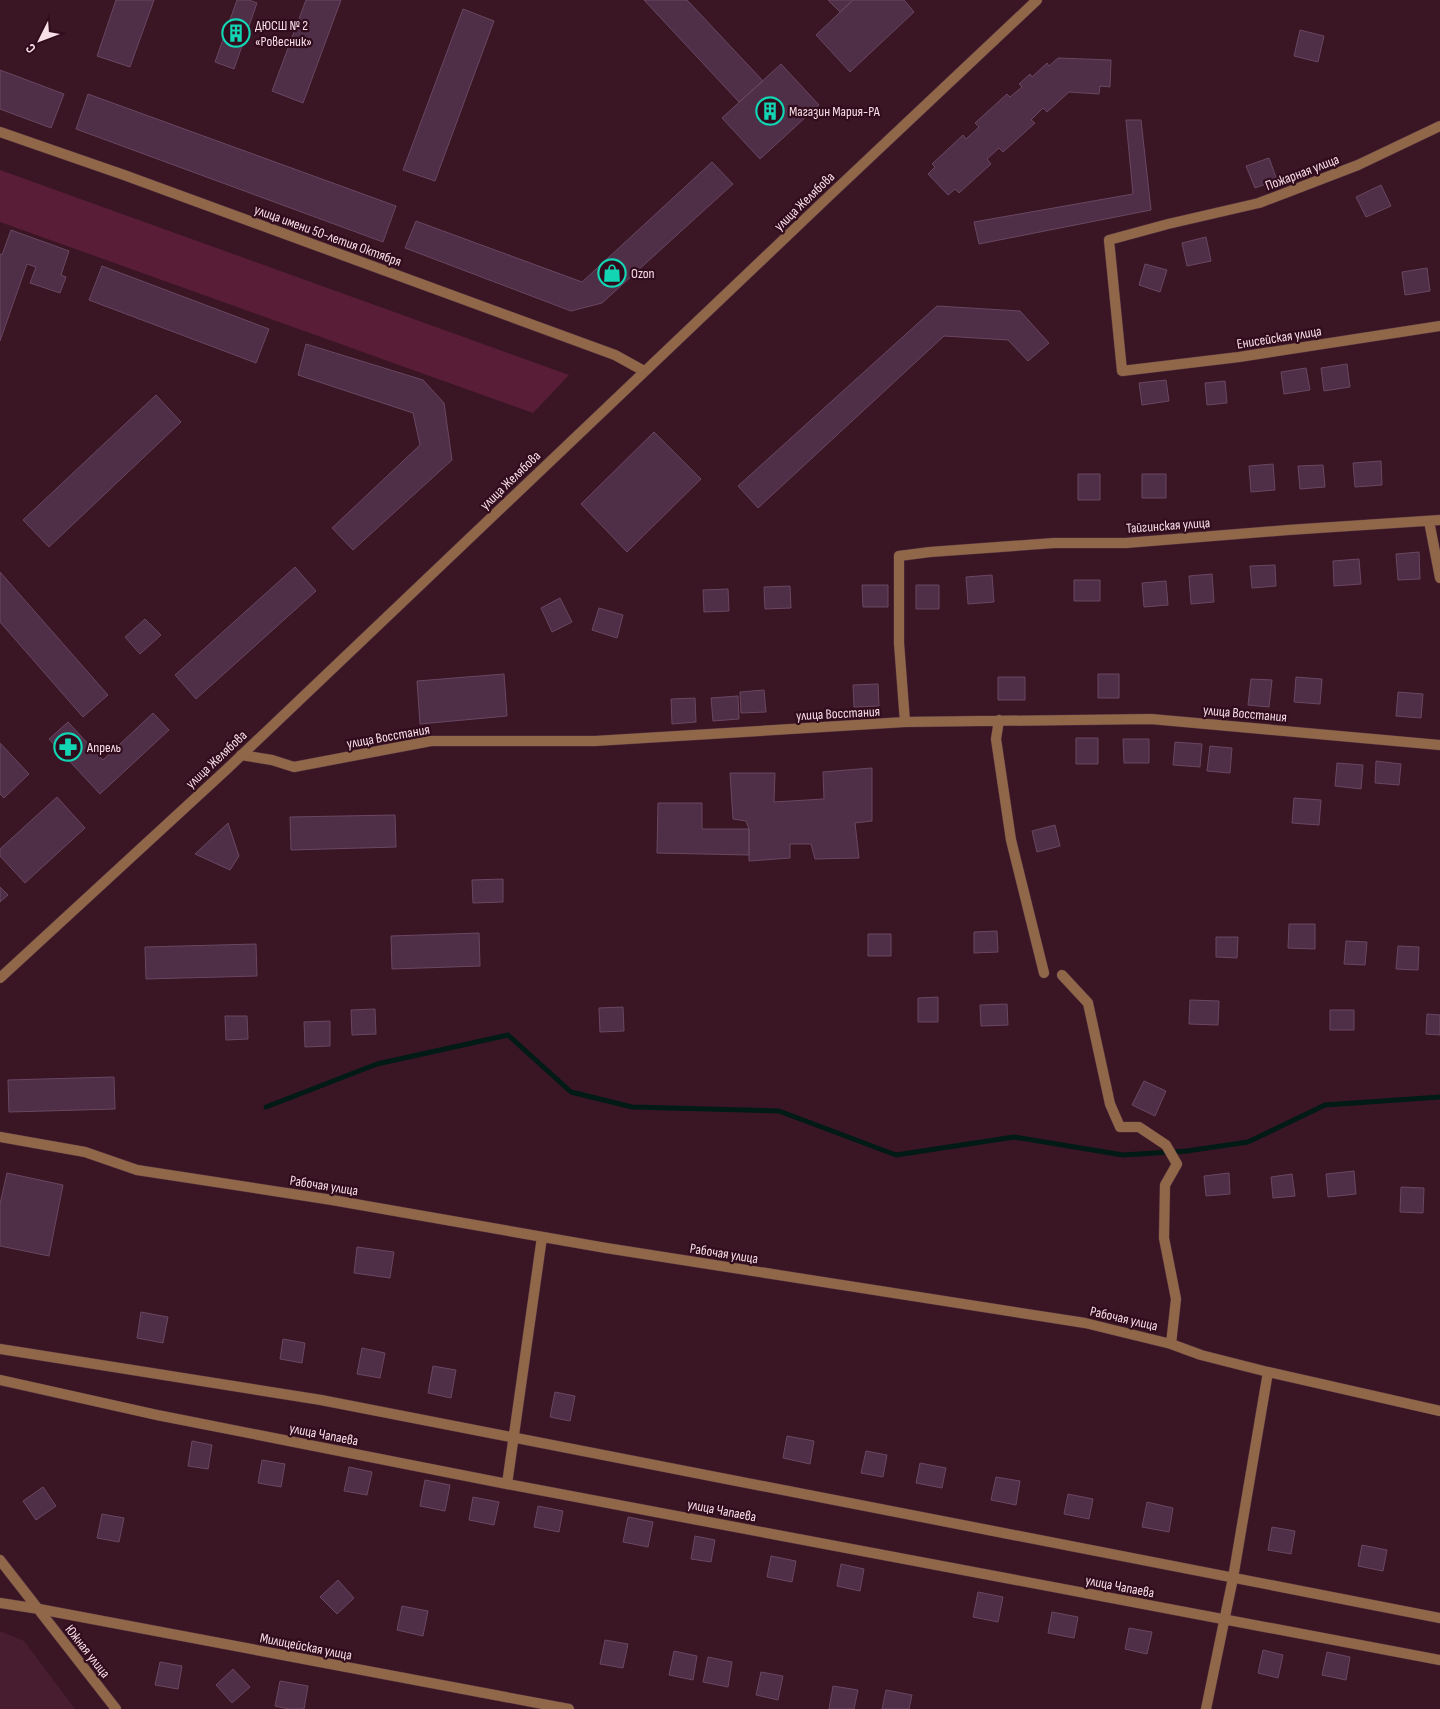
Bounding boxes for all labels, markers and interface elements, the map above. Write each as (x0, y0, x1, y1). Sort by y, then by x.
north arrow (15, 15, 65, 65)
place label: ДЮСШ № 2 «Ровесник» (255, 17, 312, 50)
building icon: ДЮСШ № 2 «Ровесник» (221, 18, 251, 48)
text: С (22, 40, 39, 57)
building icon: Магазин Мария-РА (755, 96, 785, 126)
place label: Магазин Мария-РА (789, 103, 881, 120)
street label: Пожарная улица (1263, 151, 1342, 194)
street label: улица Желябова (771, 168, 838, 234)
street label: улица имени 50-летия Октября (252, 201, 404, 270)
shop icon: Ozon (597, 258, 627, 288)
place label: Ozon (631, 265, 655, 282)
street label: Енисейская улица (1235, 322, 1323, 353)
street label: улица Желябова (477, 447, 544, 513)
street label: Тайгинская улица (1125, 514, 1211, 537)
street label: улица Восстания (1202, 701, 1288, 726)
street label: улица Восстания (796, 703, 881, 724)
street label: улица Восстания (345, 721, 431, 752)
street label: улица Желябова (182, 727, 250, 792)
pharmacy icon: Апрель (53, 732, 83, 762)
place label: Апрель (86, 739, 121, 756)
street label: Рабочая улица (289, 1172, 359, 1199)
street label: Рабочая улица (689, 1240, 759, 1267)
street label: Рабочая улица (1088, 1302, 1159, 1335)
street label: улица Чапаева (288, 1419, 360, 1450)
street label: улица Чапаева (686, 1495, 758, 1526)
street label: улица Чапаева (1084, 1571, 1156, 1602)
street label: Южная улица (61, 1621, 114, 1681)
street label: Милицейская улица (258, 1629, 353, 1664)

